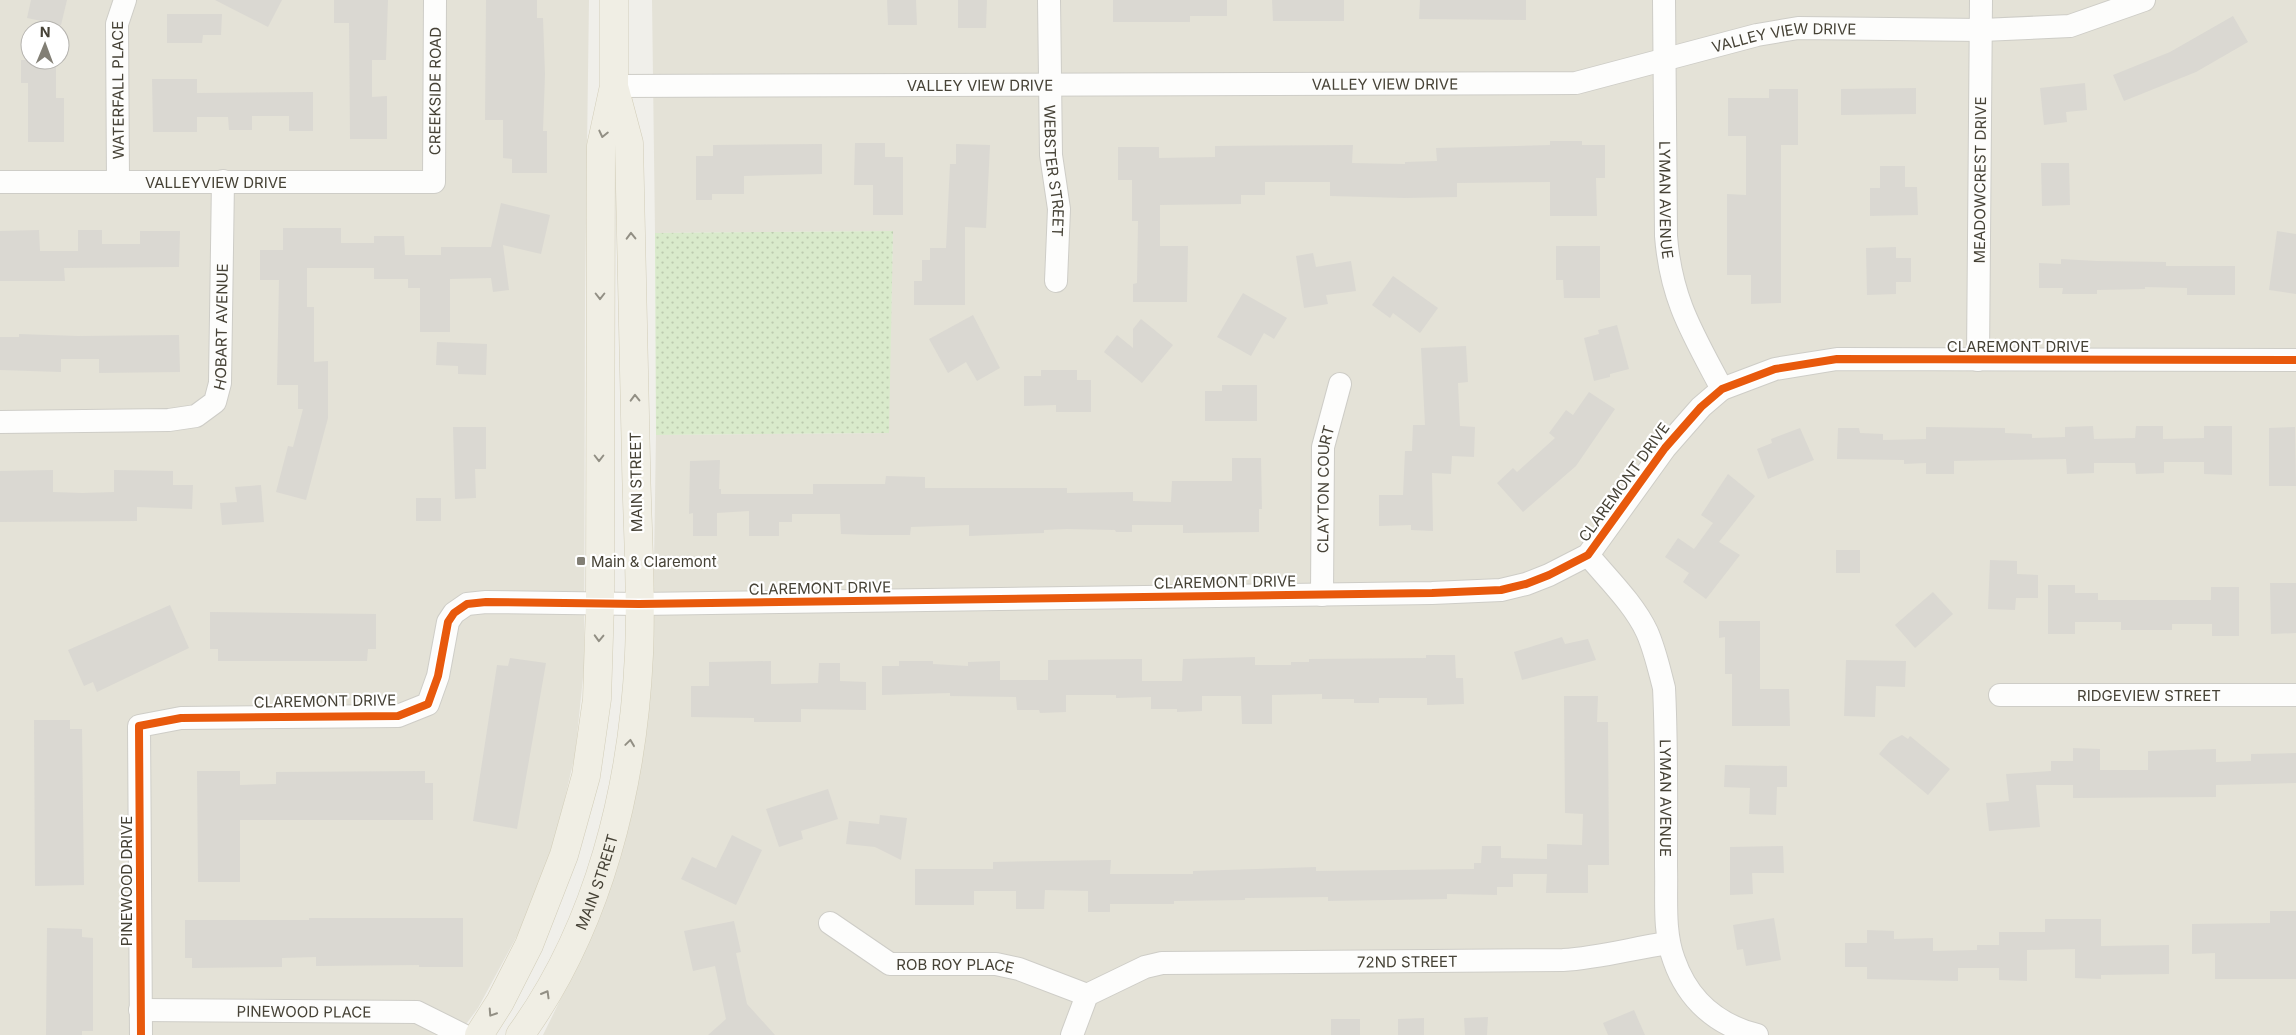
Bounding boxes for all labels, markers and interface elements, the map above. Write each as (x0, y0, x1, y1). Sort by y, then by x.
street label: VALLEY VIEW DRIVE (1710, 18, 1856, 56)
north arrow (20, 20, 70, 70)
street label: WATERFALL PLACE (107, 21, 127, 159)
text: N (40, 23, 51, 40)
street label: CREEKSIDE ROAD (425, 27, 444, 155)
street label: VALLEY VIEW DRIVE (1312, 74, 1458, 93)
street label: VALLEY VIEW DRIVE (907, 75, 1053, 95)
street label: MEADOWCREST DRIVE (1969, 96, 1990, 264)
street label: WEBSTER STREET (1041, 105, 1068, 237)
one-way arrow (598, 129, 609, 138)
street label: LYMAN AVENUE (1656, 141, 1678, 260)
street label: VALLEYVIEW DRIVE (145, 173, 287, 192)
one-way arrow (626, 232, 636, 240)
street label: HOBART AVENUE (209, 263, 231, 392)
one-way arrow (595, 292, 605, 300)
street label: CLAREMONT DRIVE (1947, 337, 2089, 356)
one-way arrow (629, 394, 640, 402)
street label: CLAREMONT DRIVE (1574, 419, 1674, 545)
street label: CLAYTON COURT (1313, 423, 1338, 553)
street label: MAIN STREET (626, 432, 646, 532)
one-way arrow (594, 455, 604, 463)
place label: Main & Claremont (591, 552, 717, 571)
marker: Main & Claremont (575, 555, 587, 567)
street label: CLAREMONT DRIVE (1154, 571, 1296, 593)
street label: CLAREMONT DRIVE (749, 577, 891, 599)
one-way arrow (593, 635, 604, 643)
street label: RIDGEVIEW STREET (2077, 686, 2221, 705)
street label: CLAREMONT DRIVE (254, 690, 396, 712)
one-way arrow (625, 738, 635, 747)
street label: LYMAN AVENUE (1656, 739, 1676, 857)
street label: PINEWOOD DRIVE (117, 816, 136, 946)
street label: MAIN STREET (571, 832, 621, 933)
street label: 72ND STREET (1357, 951, 1458, 971)
street label: ROB ROY PLACE (896, 954, 1016, 977)
one-way arrow (540, 991, 550, 1000)
street label: PINEWOOD PLACE (237, 1001, 371, 1021)
one-way arrow (489, 1008, 499, 1017)

